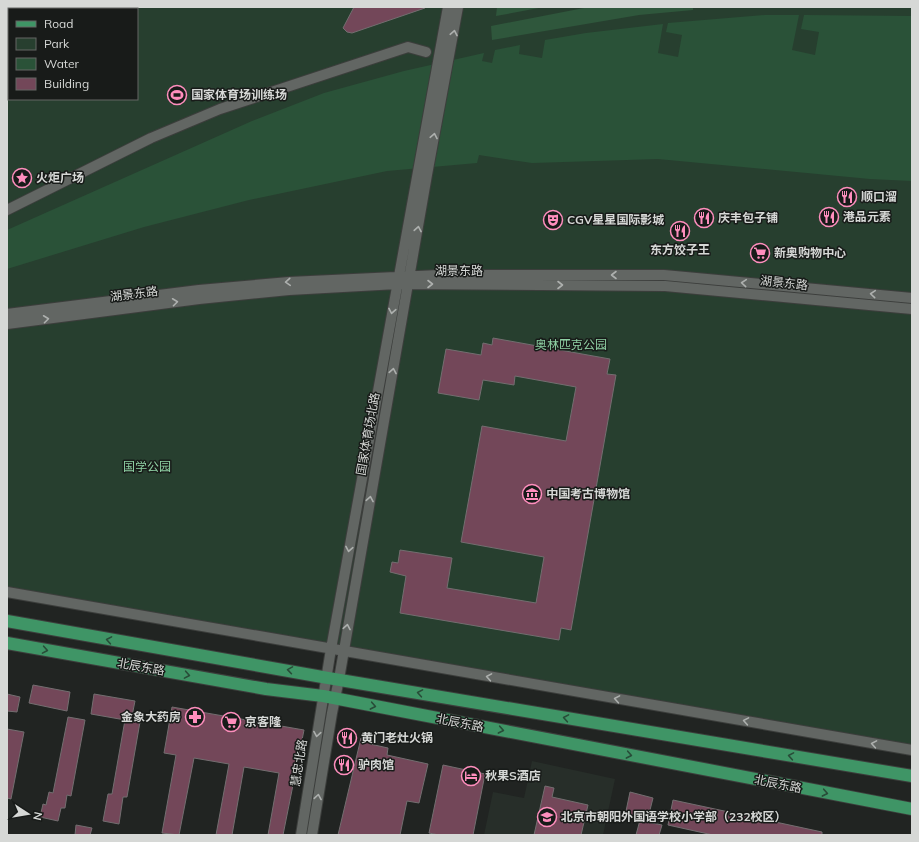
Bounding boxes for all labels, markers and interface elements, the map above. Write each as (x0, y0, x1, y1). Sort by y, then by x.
legend (8, 8, 138, 100)
text: Road (44, 16, 73, 31)
one-way arrow (449, 30, 457, 36)
text: Park (44, 36, 70, 51)
text: Water (44, 56, 80, 71)
text: Building (44, 76, 89, 91)
sports icon: 国家体育场训练场 (166, 84, 188, 106)
place label: 国家体育场训练场 (191, 87, 287, 102)
one-way arrow (430, 133, 438, 140)
place icon: 火炬广场 (11, 167, 33, 189)
place label: 火炬广场 (36, 170, 84, 185)
restaurant icon: 顺口溜 (836, 186, 858, 208)
place label: 顺口溜 (861, 189, 897, 204)
restaurant icon: 港品元素 (818, 206, 840, 228)
restaurant icon: 庆丰包子铺 (693, 207, 715, 229)
theatre icon: CGV星星国际影城 (542, 209, 564, 231)
place label: 港品元素 (843, 209, 891, 224)
place label: 庆丰包子铺 (718, 210, 778, 225)
place label: CGV星星国际影城 (567, 212, 664, 227)
restaurant icon: 东方饺子王 (669, 220, 691, 242)
one-way arrow (413, 226, 421, 232)
place label: 东方饺子王 (650, 242, 710, 257)
supermarket icon: 新奥购物中心 (749, 242, 771, 264)
place label: 新奥购物中心 (774, 245, 846, 260)
street label: 湖景东路 (435, 263, 483, 278)
one-way arrow (611, 271, 617, 279)
street label: 湖景东路 (759, 273, 809, 292)
one-way arrow (285, 278, 291, 287)
one-way arrow (741, 278, 747, 287)
one-way arrow (427, 280, 433, 288)
one-way arrow (557, 281, 563, 289)
street label: 湖景东路 (109, 283, 159, 304)
one-way arrow (870, 290, 876, 299)
one-way arrow (172, 298, 178, 307)
one-way arrow (389, 308, 397, 314)
one-way arrow (43, 315, 49, 324)
park label: 奥林匹克公园 (535, 337, 607, 352)
one-way arrow (388, 368, 396, 374)
street label: 国家体育场北路 (353, 391, 382, 477)
park label: 国学公园 (123, 459, 171, 474)
museum icon: 中国考古博物馆 (521, 483, 543, 505)
place label: 中国考古博物馆 (546, 486, 630, 501)
one-way arrow (365, 496, 374, 502)
one-way arrow (346, 546, 354, 553)
one-way arrow (342, 624, 351, 630)
one-way arrow (105, 636, 112, 644)
one-way arrow (42, 645, 49, 653)
street label: 北辰东路 (116, 655, 166, 678)
one-way arrow (286, 666, 293, 675)
one-way arrow (184, 670, 190, 679)
one-way arrow (486, 673, 492, 682)
one-way arrow (417, 689, 423, 697)
one-way arrow (614, 695, 621, 704)
one-way arrow (370, 701, 376, 709)
pharmacy icon: 金象大药房 (184, 706, 206, 728)
place label: 金象大药房 (121, 709, 181, 724)
supermarket icon: 京客隆 (220, 711, 242, 733)
street label: 北辰东路 (435, 711, 485, 734)
place label: 京客隆 (245, 714, 282, 729)
one-way arrow (563, 714, 569, 722)
one-way arrow (742, 718, 749, 726)
one-way arrow (498, 726, 504, 734)
restaurant icon: 黄门老灶火锅 (336, 727, 358, 749)
place label: 黄门老灶火锅 (361, 730, 433, 745)
one-way arrow (313, 731, 322, 738)
street label: 慧忠北路 (287, 738, 310, 788)
one-way arrow (870, 740, 877, 748)
one-way arrow (625, 750, 632, 759)
one-way arrow (788, 752, 794, 761)
restaurant icon: 驴肉馆 (333, 754, 355, 776)
place label: 驴肉馆 (358, 757, 394, 772)
hotel icon: 秋果S酒店 (460, 765, 482, 787)
place label: 秋果S酒店 (485, 768, 541, 783)
street label: 北辰东路 (753, 772, 803, 795)
one-way arrow (822, 788, 828, 797)
one-way arrow (313, 793, 322, 800)
north arrow (8, 794, 48, 834)
school or university icon: 北京市朝阳外国语学校小学部（232校区） (536, 806, 558, 828)
place label: 北京市朝阳外国语学校小学部（232校区） (561, 809, 787, 824)
text: N (30, 811, 45, 822)

